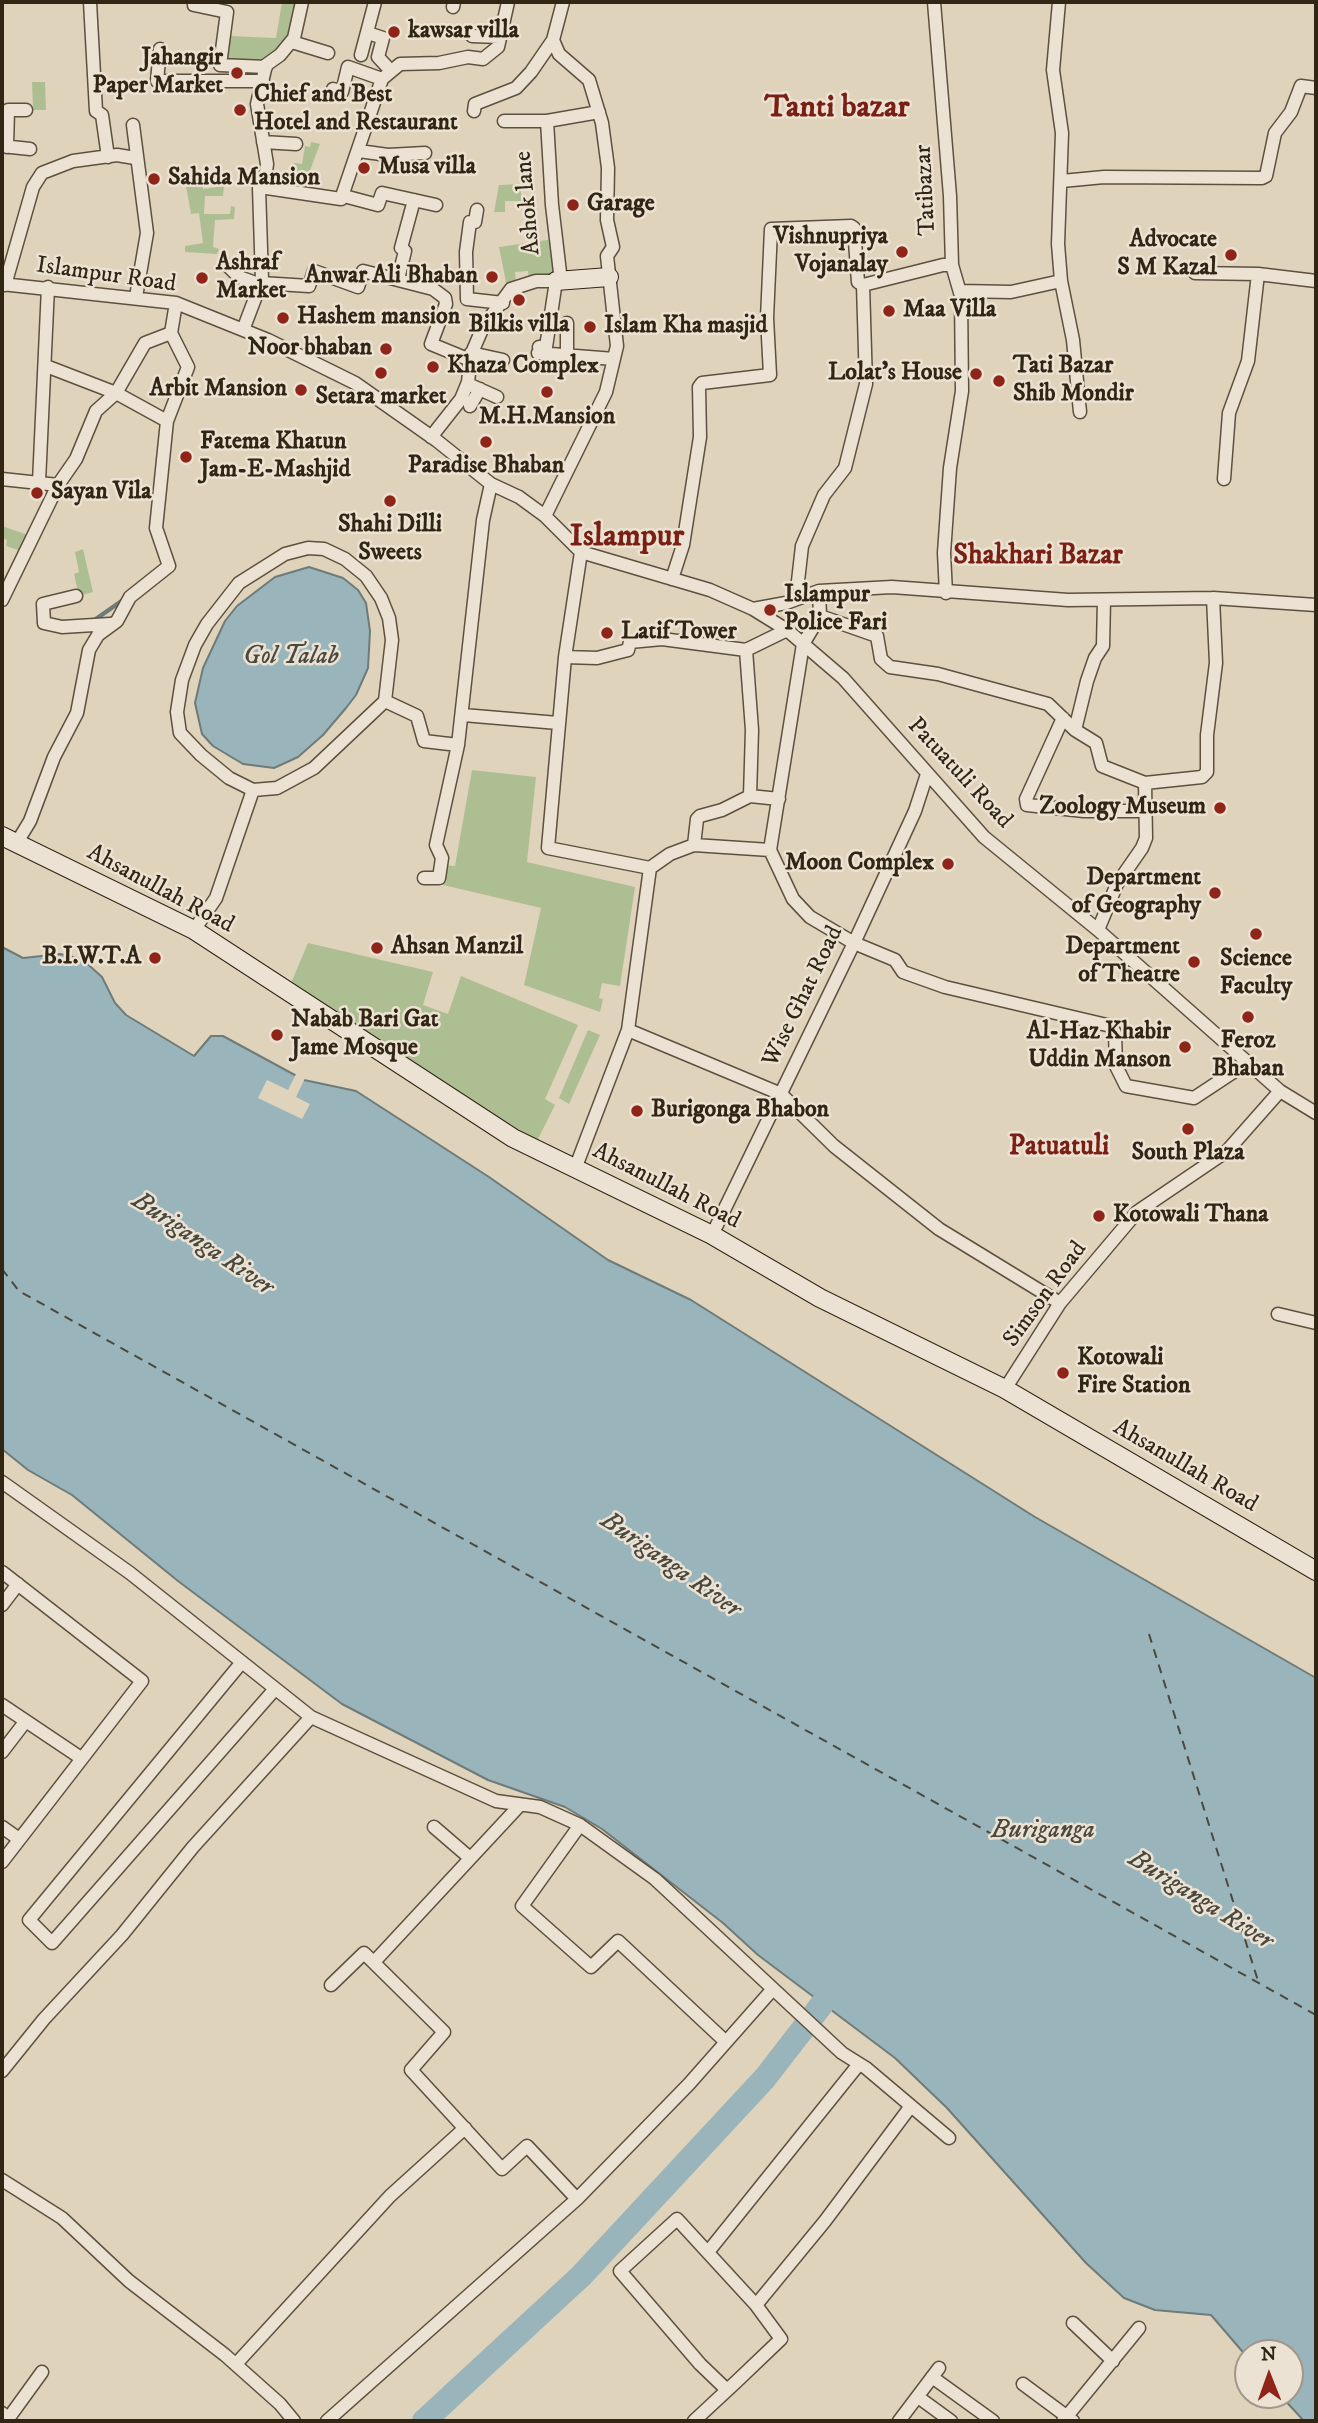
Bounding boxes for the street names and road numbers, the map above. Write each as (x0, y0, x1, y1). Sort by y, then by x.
street label: Tatibazar (910, 144, 944, 236)
street label: Ashok lane (510, 150, 548, 256)
street label: Islampur Road (34, 252, 178, 300)
street label: Patuatuli Road (900, 713, 1018, 835)
street label: Ahsanullah Road (82, 839, 238, 941)
street label: Wise Ghat Road (757, 922, 851, 1072)
street label: Ahsanullah Road (587, 1137, 745, 1237)
street label: Simson Road (998, 1236, 1094, 1354)
street label: Ahsanullah Road (1108, 1414, 1262, 1520)

